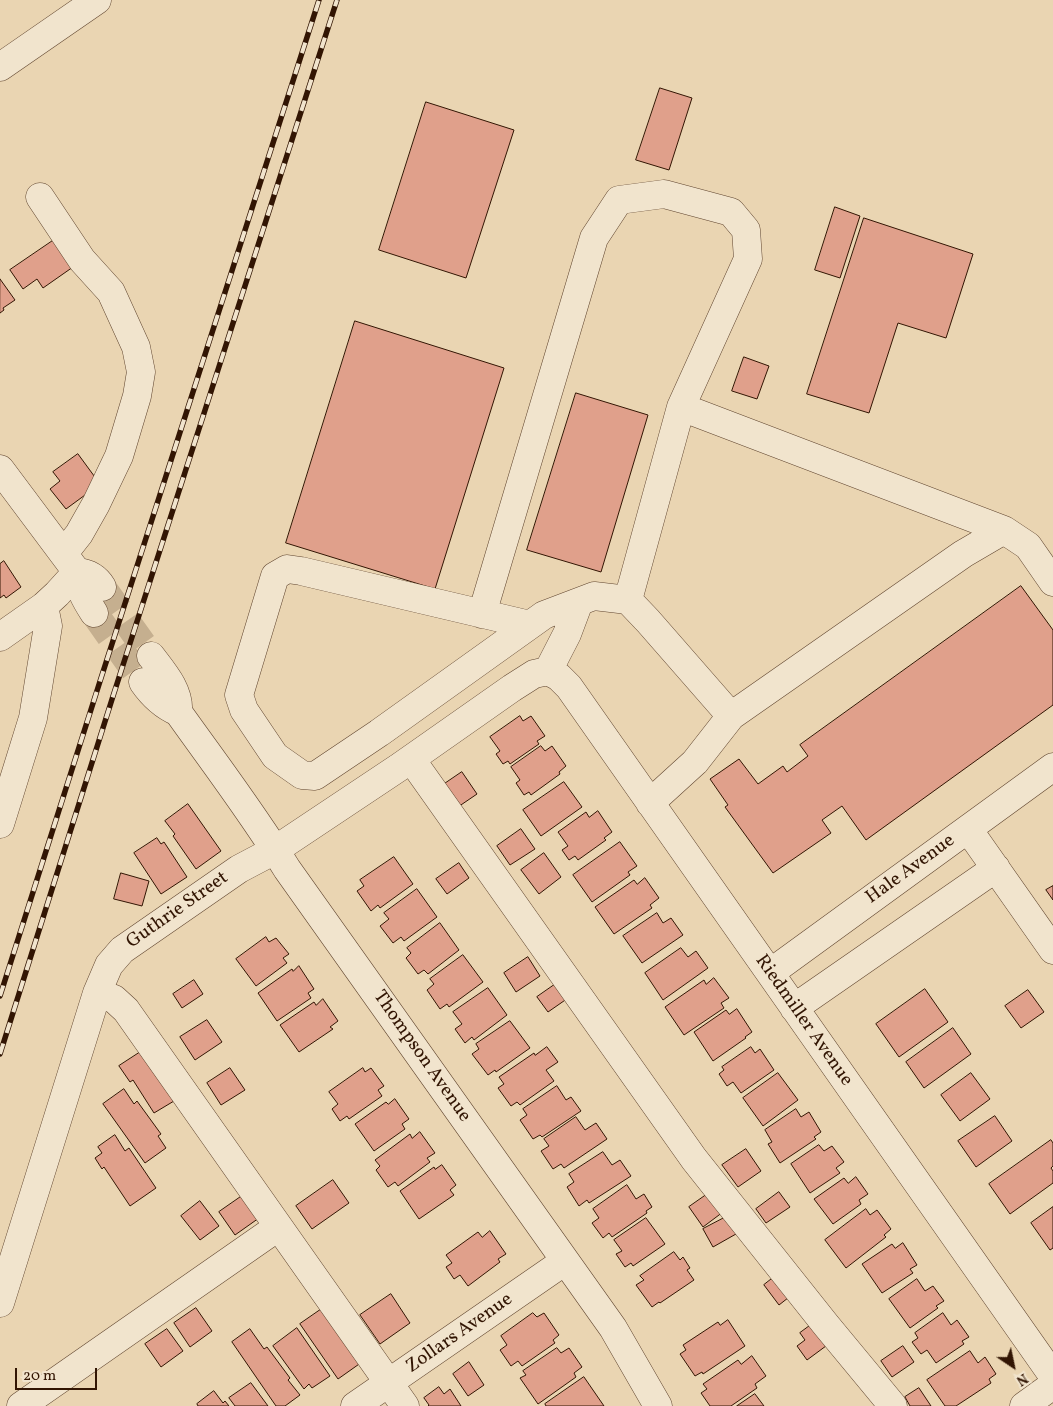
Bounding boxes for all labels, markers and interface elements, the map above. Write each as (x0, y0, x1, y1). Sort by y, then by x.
street label: Hale Avenue (862, 830, 960, 910)
street label: Guthrie Street (123, 868, 233, 954)
street label: Riedmiller Avenue (749, 951, 857, 1091)
street label: Thompson Avenue (367, 987, 475, 1127)
street label: Zollars Avenue (402, 1289, 518, 1379)
north arrow (988, 1341, 1038, 1391)
scale bar (18, 1358, 100, 1390)
text: 20 m (23, 1366, 56, 1387)
text: N (1012, 1368, 1031, 1390)

